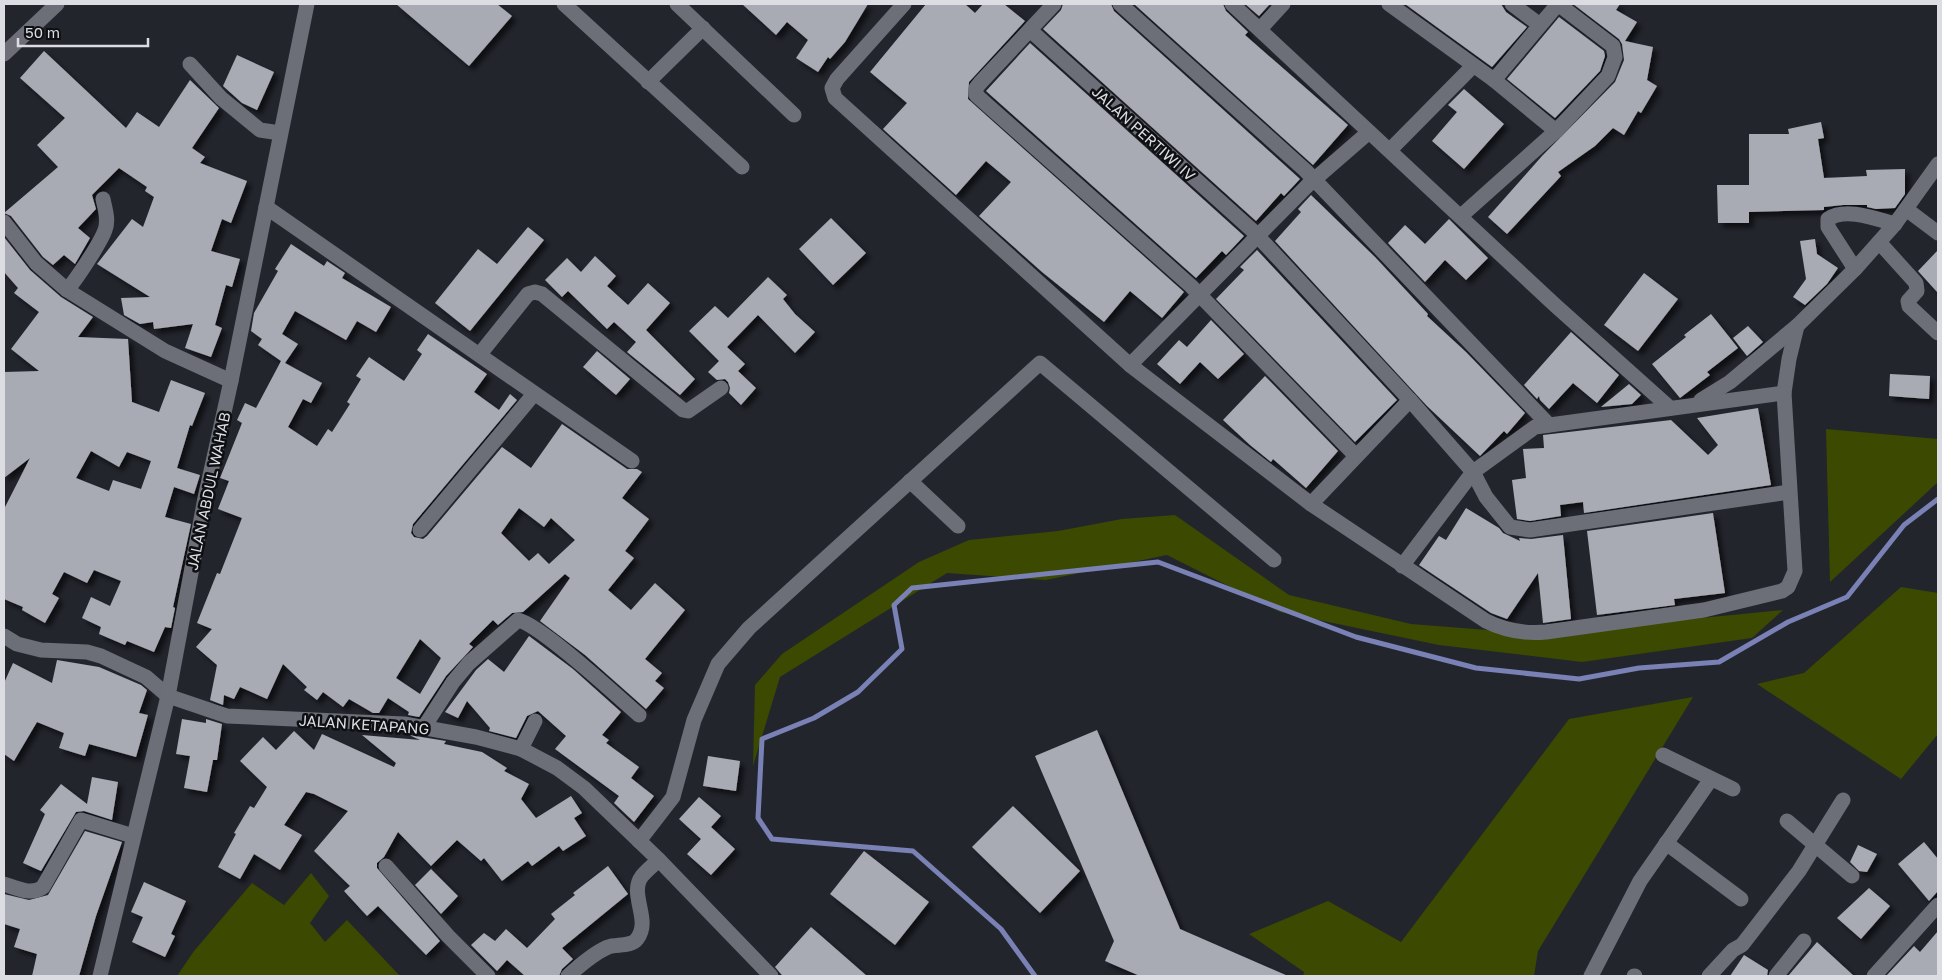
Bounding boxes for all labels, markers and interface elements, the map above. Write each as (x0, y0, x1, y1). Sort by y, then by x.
scale bar (18, 15, 148, 47)
text: 50 m (25, 23, 60, 41)
street label: JALAN PERTIWI IV (1089, 82, 1199, 184)
street label: JALAN ABDUL WAHAB (182, 410, 234, 572)
street label: JALAN KETAPANG (298, 710, 430, 738)

